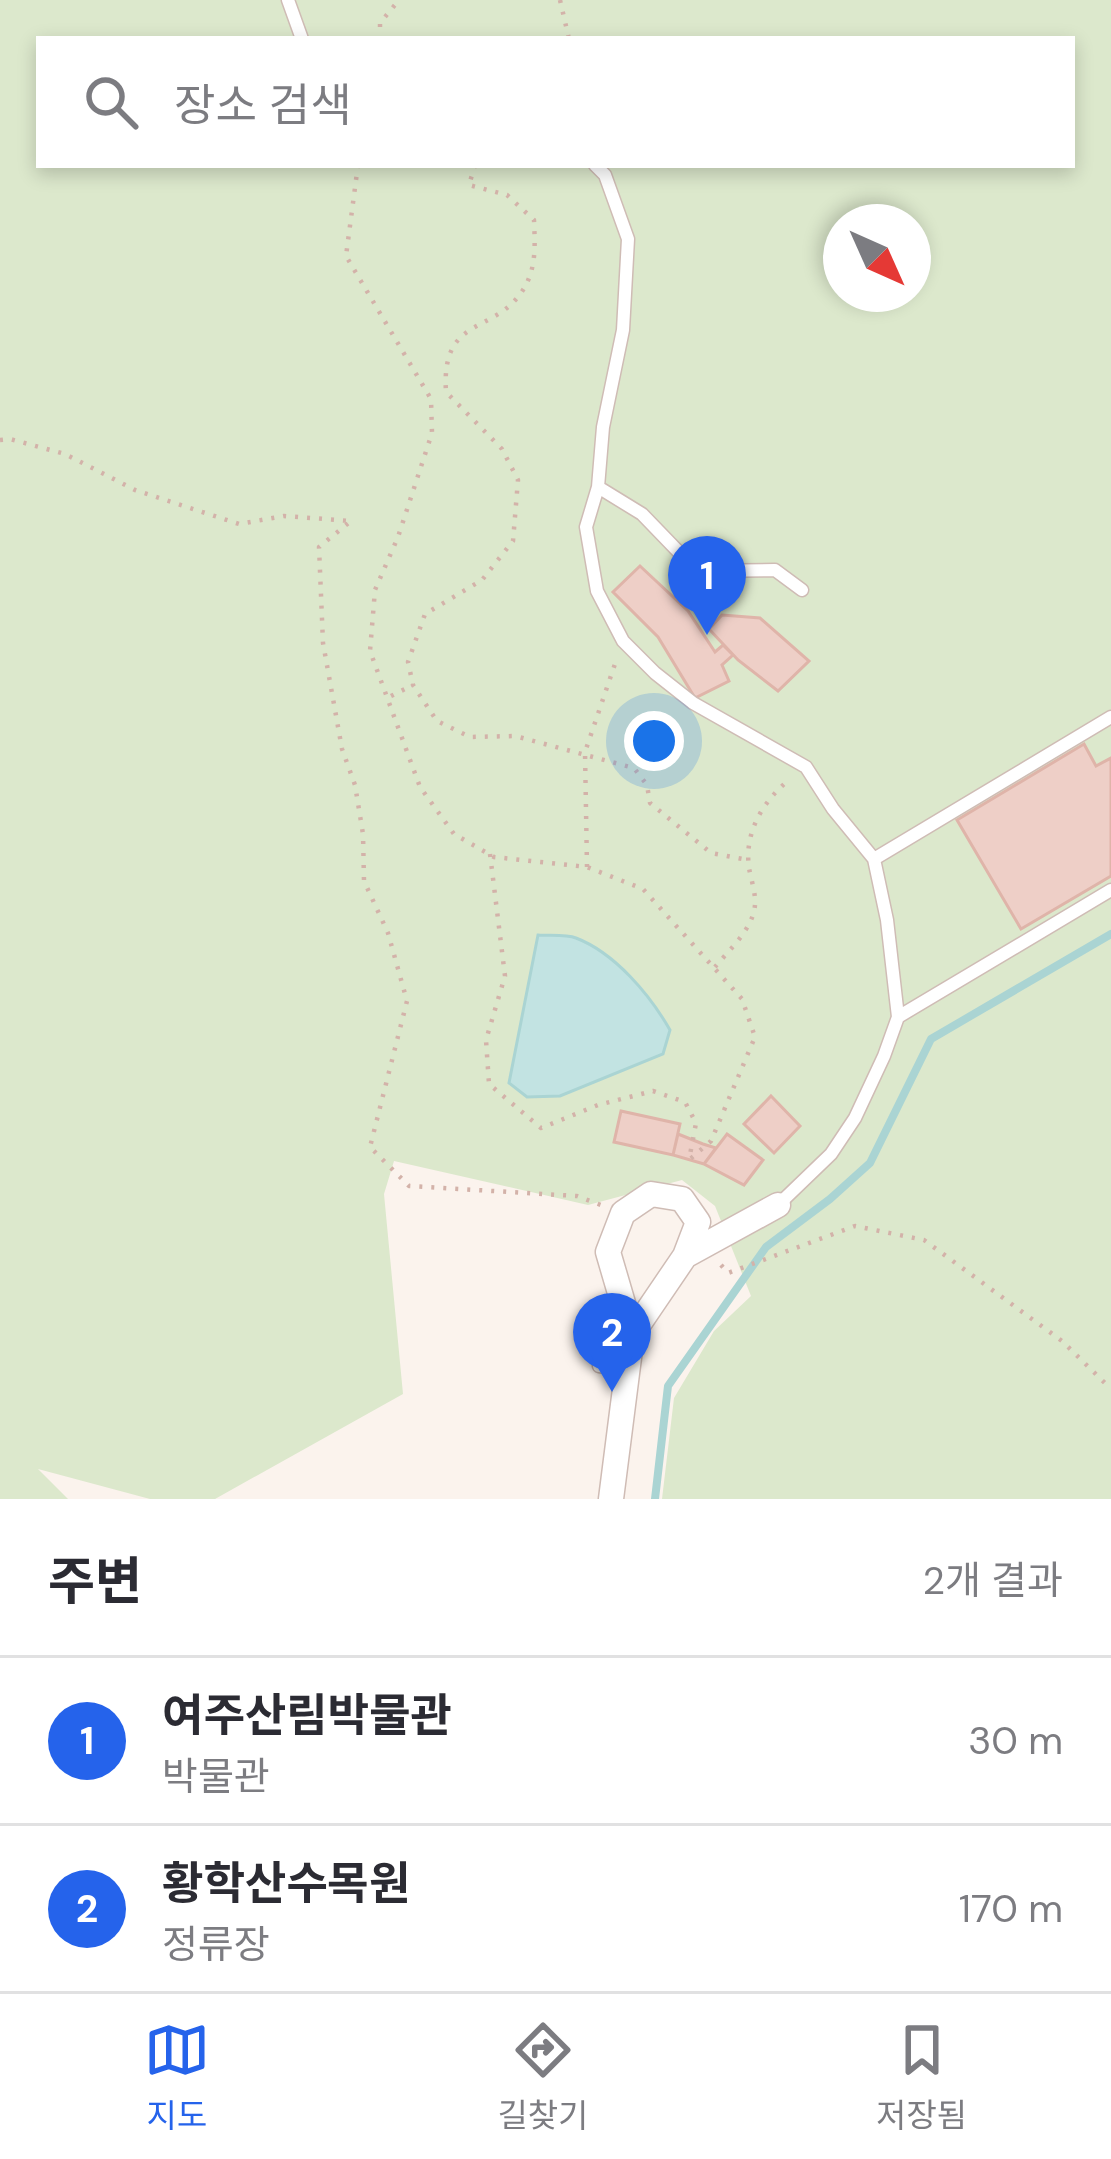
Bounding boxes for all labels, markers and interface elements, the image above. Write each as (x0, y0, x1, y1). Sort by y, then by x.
search box (36, 36, 1075, 168)
icon: search (78, 69, 144, 135)
text: 장소 검색 (174, 76, 352, 135)
north arrow (823, 204, 931, 312)
pin: 1 (668, 536, 746, 635)
your location (624, 711, 684, 771)
pin: 2 (573, 1293, 651, 1392)
text: 주변 (48, 1548, 142, 1615)
text: 2개 결과 (923, 1555, 1063, 1606)
text: 여주산림박물관 (162, 1686, 452, 1745)
text: 1 (80, 1715, 94, 1766)
text: 30 m (968, 1715, 1063, 1766)
text: 박물관 (162, 1751, 270, 1802)
text: 황학산수목원 (162, 1854, 410, 1913)
text: 2 (76, 1883, 98, 1934)
text: 170 m (959, 1883, 1063, 1934)
text: 정류장 (162, 1919, 270, 1970)
tab: 지도 (144, 2017, 210, 2137)
tab: 길찾기 (497, 2017, 588, 2137)
tab: 저장됨 (876, 2017, 967, 2137)

